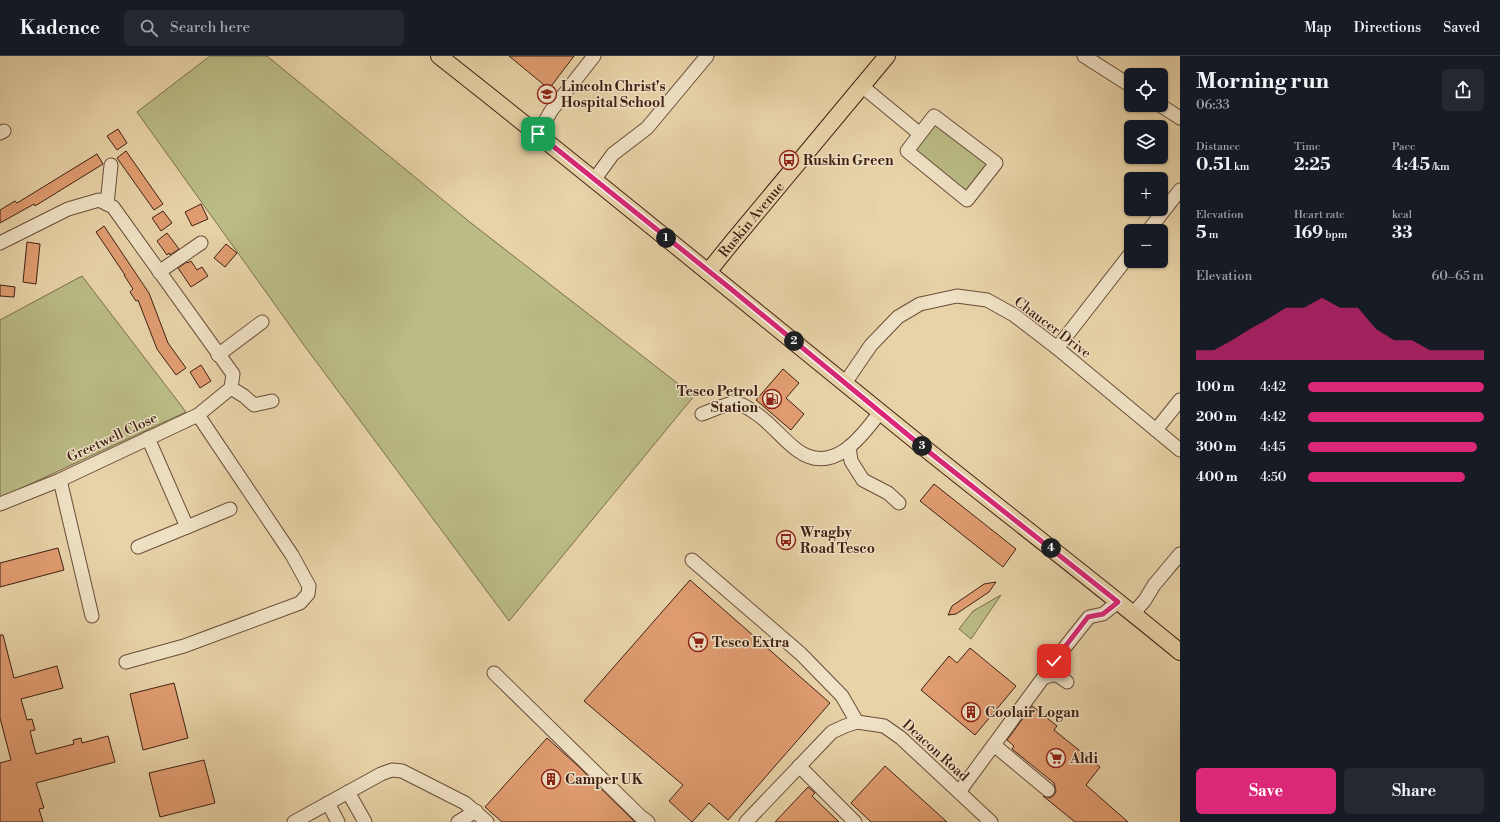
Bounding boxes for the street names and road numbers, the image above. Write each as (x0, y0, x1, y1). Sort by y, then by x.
street label: Ruskin Avenue (715, 178, 789, 262)
street label: Chaucer Drive (1010, 293, 1094, 363)
street label: Greetwell Close (64, 409, 161, 467)
street label: Deacon Road (898, 716, 972, 785)

